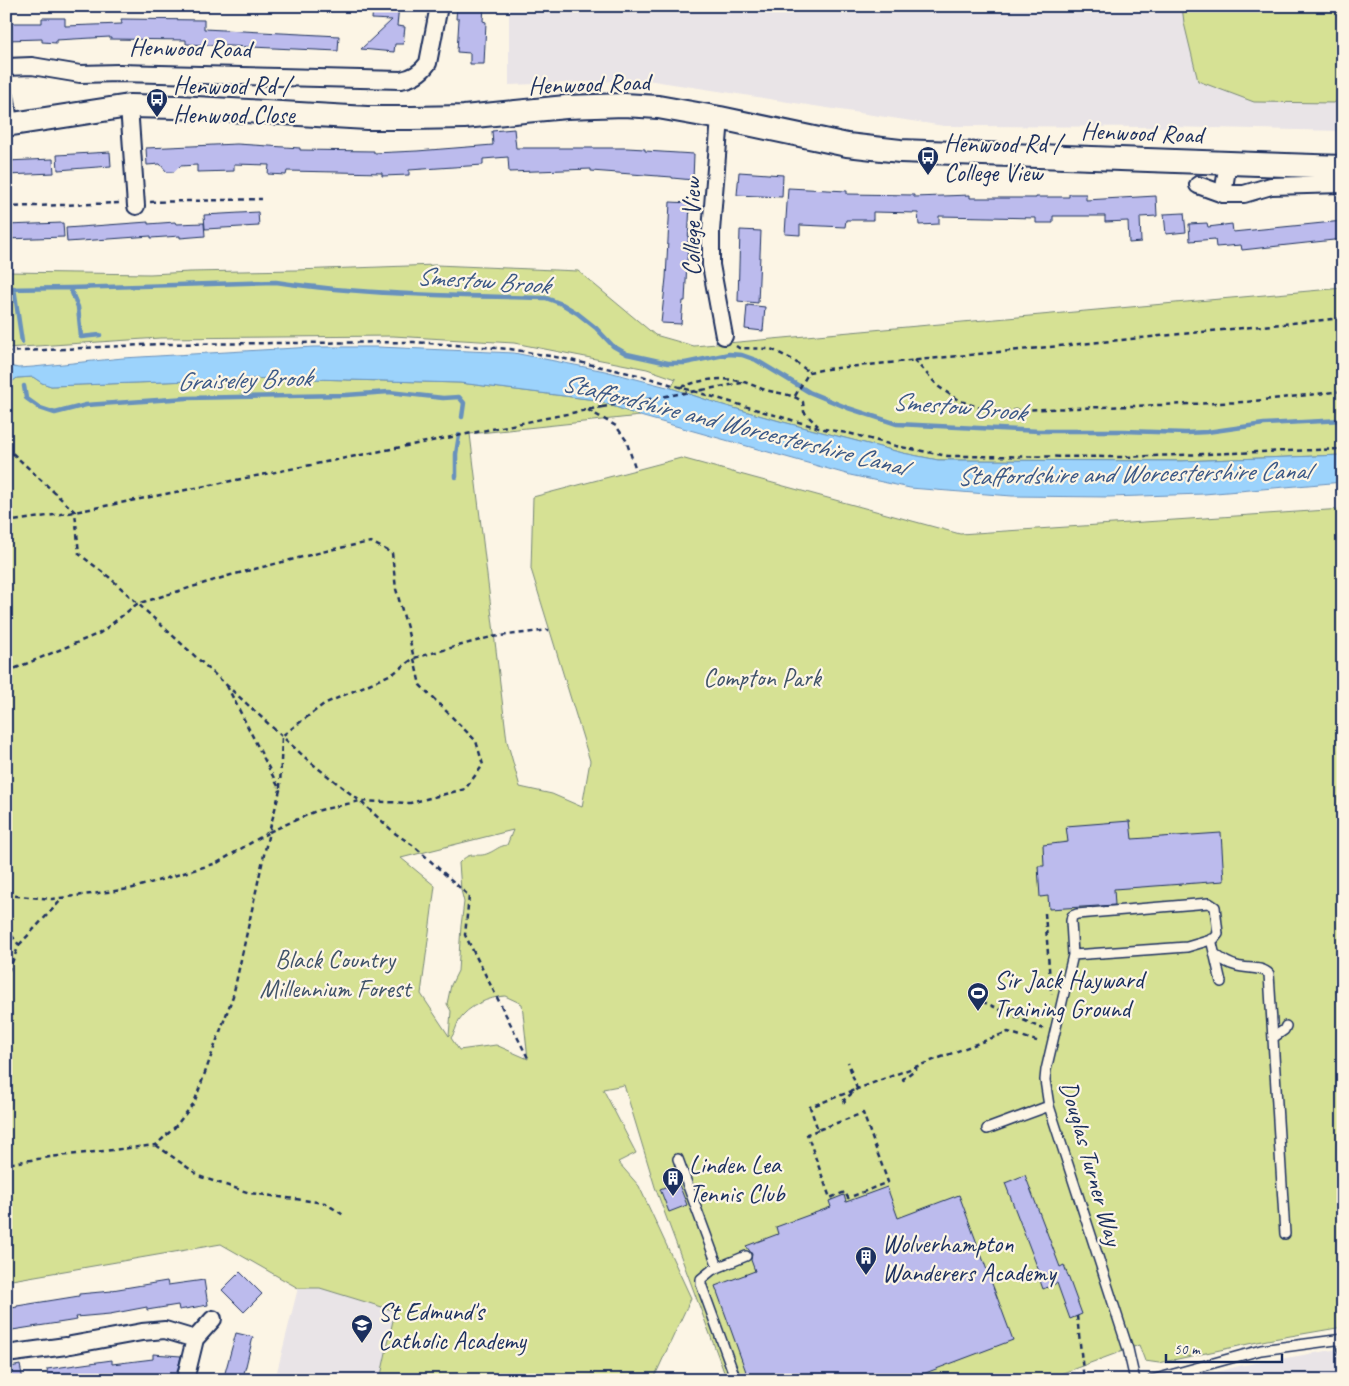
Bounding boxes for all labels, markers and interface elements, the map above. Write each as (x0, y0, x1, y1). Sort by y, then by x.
street label: Henwood Road (129, 31, 255, 65)
street label: Henwood Road (528, 66, 655, 102)
place label: Henwood Rd / Henwood Close (173, 70, 296, 131)
bus stop icon: Henwood Rd / Henwood Close (145, 87, 169, 118)
street label: Henwood Road (1081, 115, 1208, 151)
place label: Henwood Rd / College View (944, 128, 1066, 189)
bus stop icon: Henwood Rd / College View (916, 145, 940, 176)
street label: College View (676, 176, 708, 276)
water label: Smestow Brook (416, 259, 556, 302)
water label: Graiseley Brook (176, 360, 317, 398)
water label: Staffordshire and Worcestershire Canal (559, 366, 917, 485)
water label: Smestow Brook (891, 384, 1032, 429)
water label: Staffordshire and Worcestershire Canal (957, 454, 1318, 493)
park label: Compton Park (703, 662, 823, 694)
park label: Black Country Millennium Forest (260, 944, 413, 1005)
place label: Sir Jack Hayward Training Ground (994, 964, 1148, 1025)
sports icon: Sir Jack Hayward Training Ground (966, 981, 990, 1012)
street label: Douglas Turner Way (1052, 1077, 1130, 1251)
place label: Linden Lea Tennis Club (689, 1149, 786, 1210)
building icon: Linden Lea Tennis Club (661, 1166, 685, 1197)
place label: Wolverhampton Wanderers Academy (882, 1228, 1058, 1289)
building icon: Wolverhampton Wanderers Academy (854, 1245, 878, 1276)
place label: St Edmund's Catholic Academy (378, 1296, 527, 1357)
school or university icon: St Edmund's Catholic Academy (350, 1313, 374, 1344)
scale bar (1166, 1331, 1283, 1363)
text: 50 m (1174, 1340, 1201, 1359)

